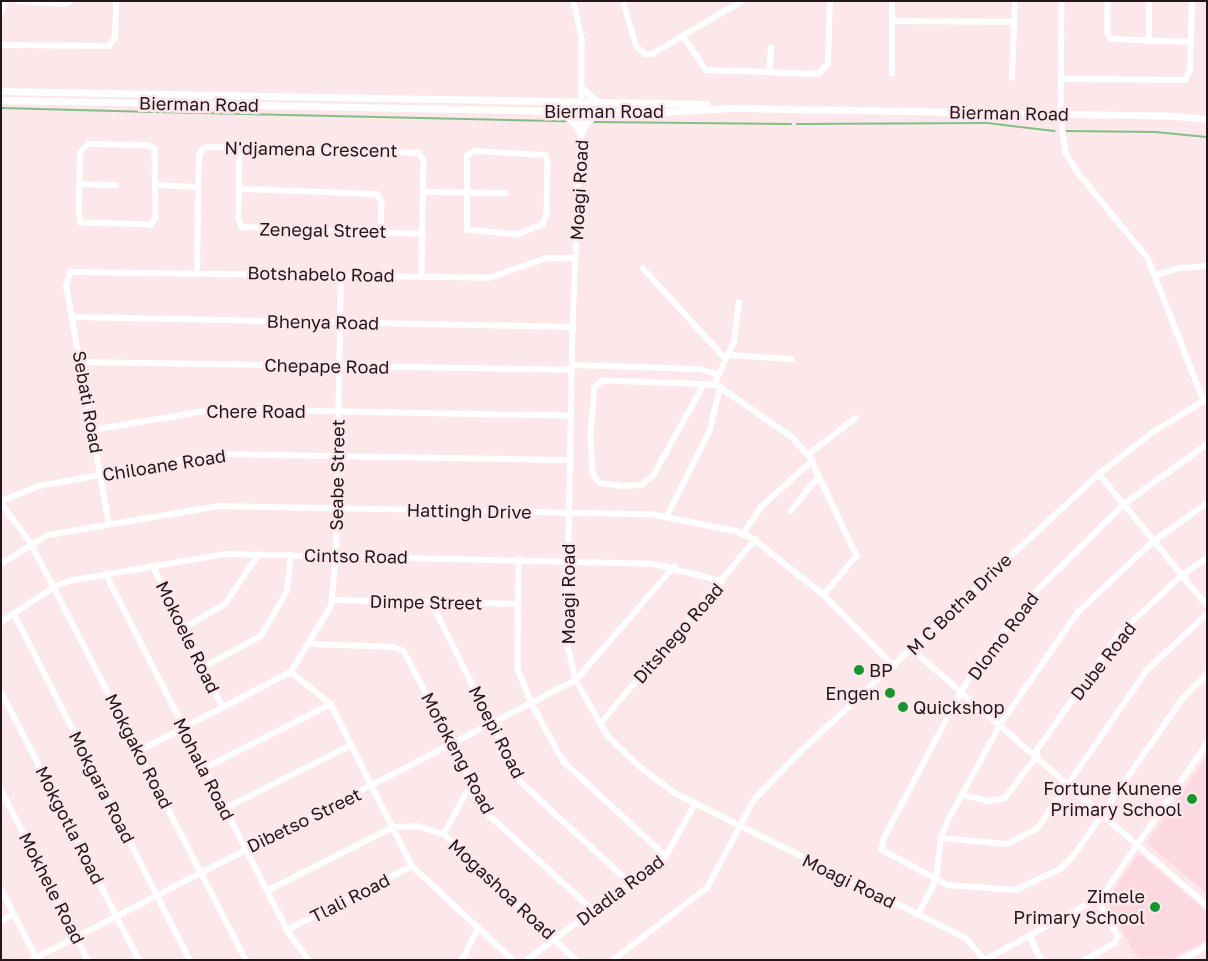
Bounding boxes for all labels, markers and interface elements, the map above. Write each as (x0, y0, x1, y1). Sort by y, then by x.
street label: Bierman Road (139, 92, 259, 116)
street label: Bierman Road (544, 100, 664, 122)
street label: Bierman Road (949, 101, 1069, 125)
street label: N'djamena Crescent (224, 137, 398, 161)
street label: Moagi Road (566, 139, 592, 241)
street label: Zenegal Street (259, 218, 387, 242)
street label: Botshabelo Road (247, 262, 395, 286)
street label: Bhenya Road (267, 310, 379, 334)
street label: Sebati Road (68, 349, 108, 455)
street label: Chepape Road (264, 354, 390, 378)
street label: Chere Road (206, 400, 306, 422)
street label: Seabe Street (325, 419, 349, 531)
street label: Chiloane Road (101, 445, 227, 485)
street label: Hattingh Drive (406, 499, 532, 523)
street label: Cintso Road (304, 544, 408, 568)
street label: Moagi Road (557, 544, 579, 644)
street label: M C Botha Drive (902, 549, 1016, 659)
street label: Mokoele Road (152, 577, 224, 697)
street label: Ditshego Road (628, 578, 728, 688)
street label: Dlomo Road (963, 588, 1043, 684)
street label: Dimpe Street (369, 590, 483, 614)
street label: Dube Road (1066, 617, 1140, 705)
place label: BP (869, 659, 893, 681)
marker: BP (853, 664, 865, 676)
street label: Moepi Road (464, 682, 530, 782)
place label: Engen (825, 682, 880, 704)
marker: Engen (884, 687, 896, 699)
street label: Mofokeng Road (417, 689, 499, 817)
street label: Mokgako Road (101, 690, 177, 812)
place label: Quickshop (913, 696, 1004, 718)
marker: Quickshop (897, 701, 909, 713)
street label: Mohala Road (169, 714, 239, 824)
street label: Mokgara Road (64, 727, 140, 847)
street label: Mokgotla Road (31, 762, 109, 888)
place label: Fortune Kunene Primary School (1043, 778, 1182, 821)
street label: Dibetso Street (243, 783, 365, 857)
marker: Fortune Kunene Primary School (1186, 793, 1198, 805)
street label: Mokhele Road (15, 828, 89, 948)
street label: Mogashoa Road (444, 834, 560, 944)
street label: Moagi Road (799, 849, 899, 913)
street label: Dladla Road (572, 850, 668, 930)
street label: Tlali Road (307, 869, 393, 927)
place label: Zimele Primary School (1013, 886, 1145, 929)
marker: Zimele Primary School (1149, 901, 1161, 913)

